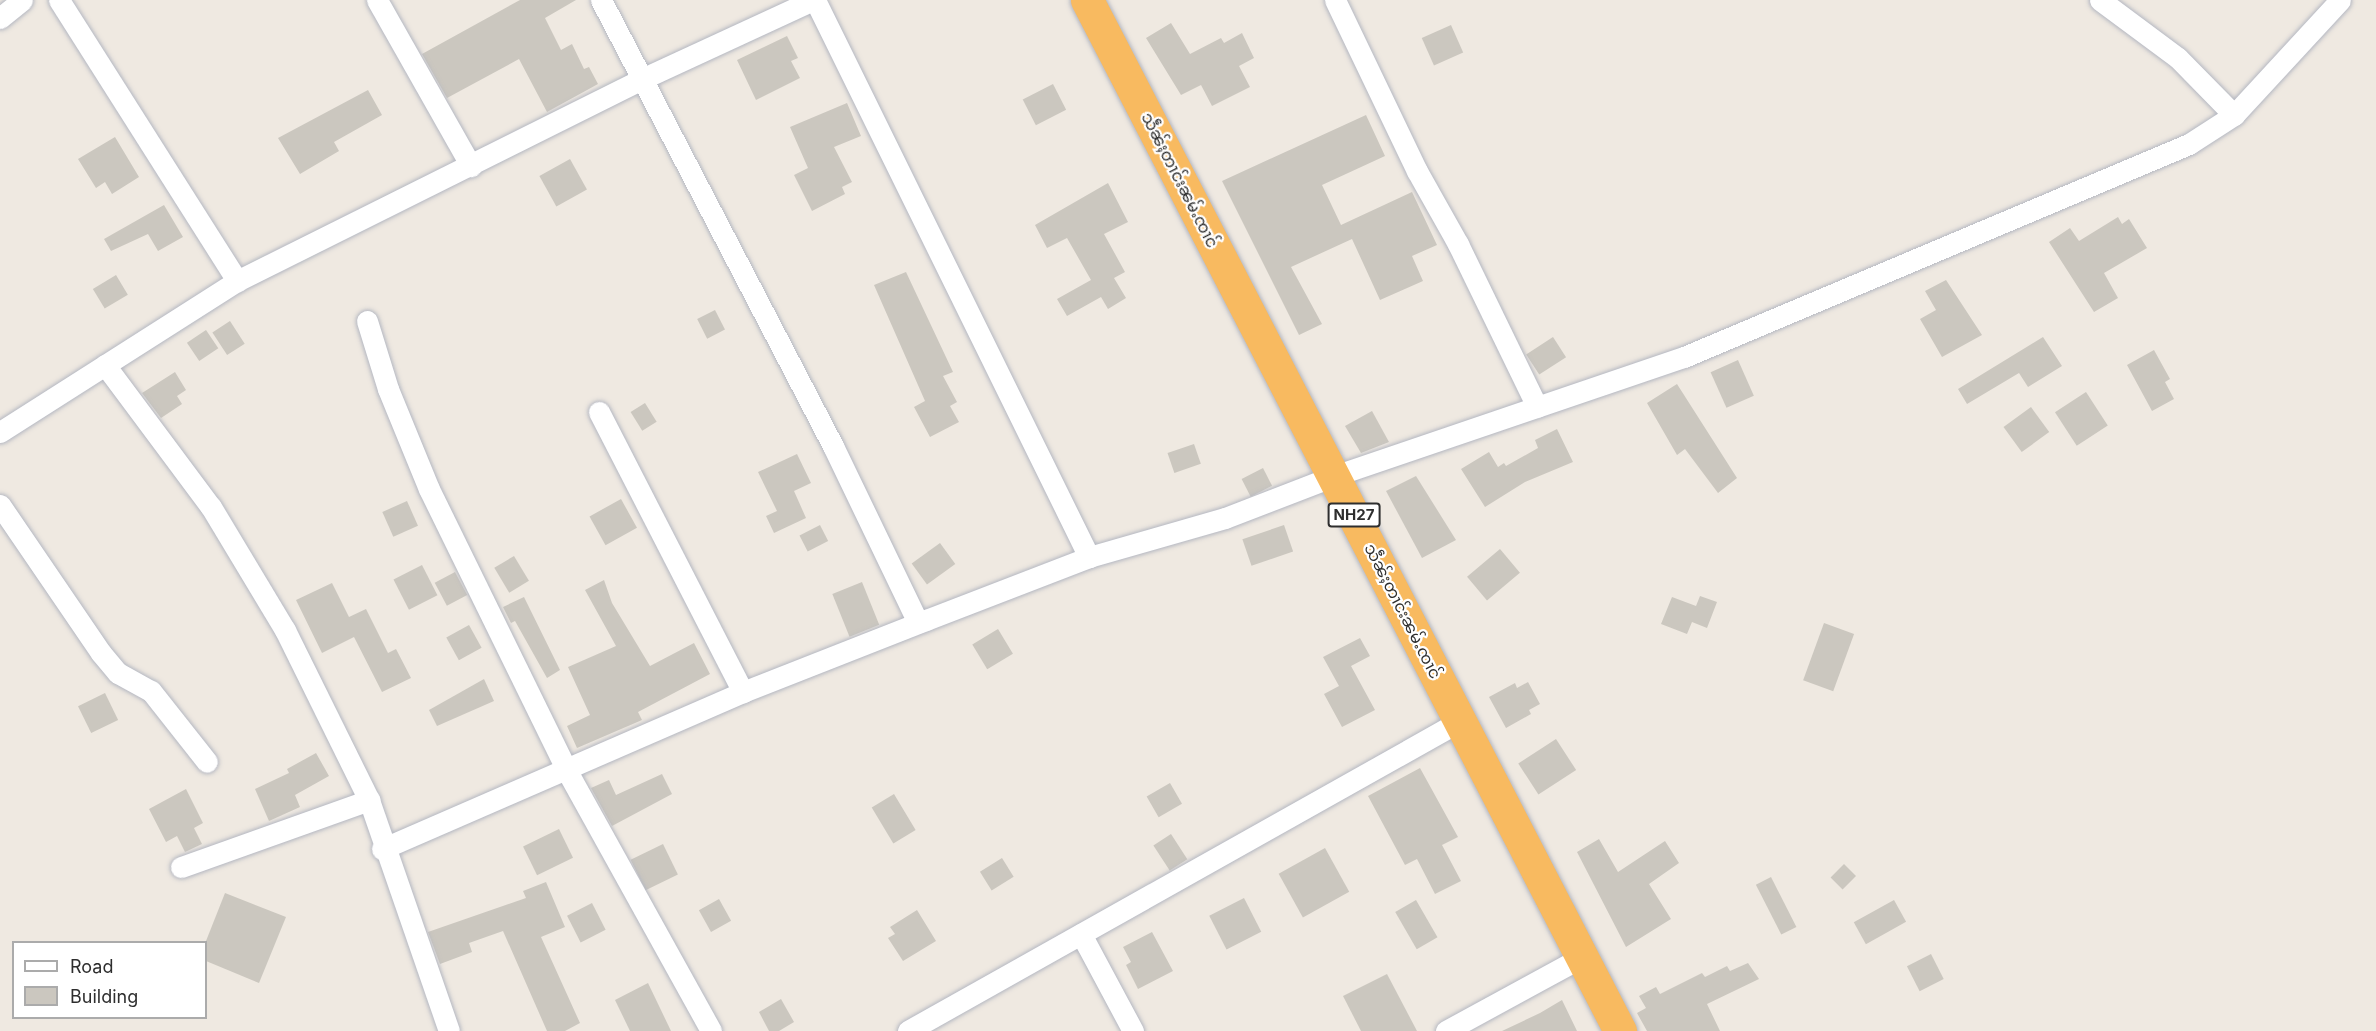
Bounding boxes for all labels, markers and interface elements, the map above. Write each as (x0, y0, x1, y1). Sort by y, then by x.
street label: သဵၼ်ႈတၢင်းၼမ်ႉၸၢင် (1138, 109, 1222, 251)
road number: NH27 (1327, 503, 1381, 527)
street label: သဵၼ်ႈတၢင်းၼမ်ႉၸၢင် (1361, 540, 1445, 682)
legend (12, 941, 207, 1019)
text: Road (70, 956, 113, 977)
text: Building (70, 986, 138, 1007)

